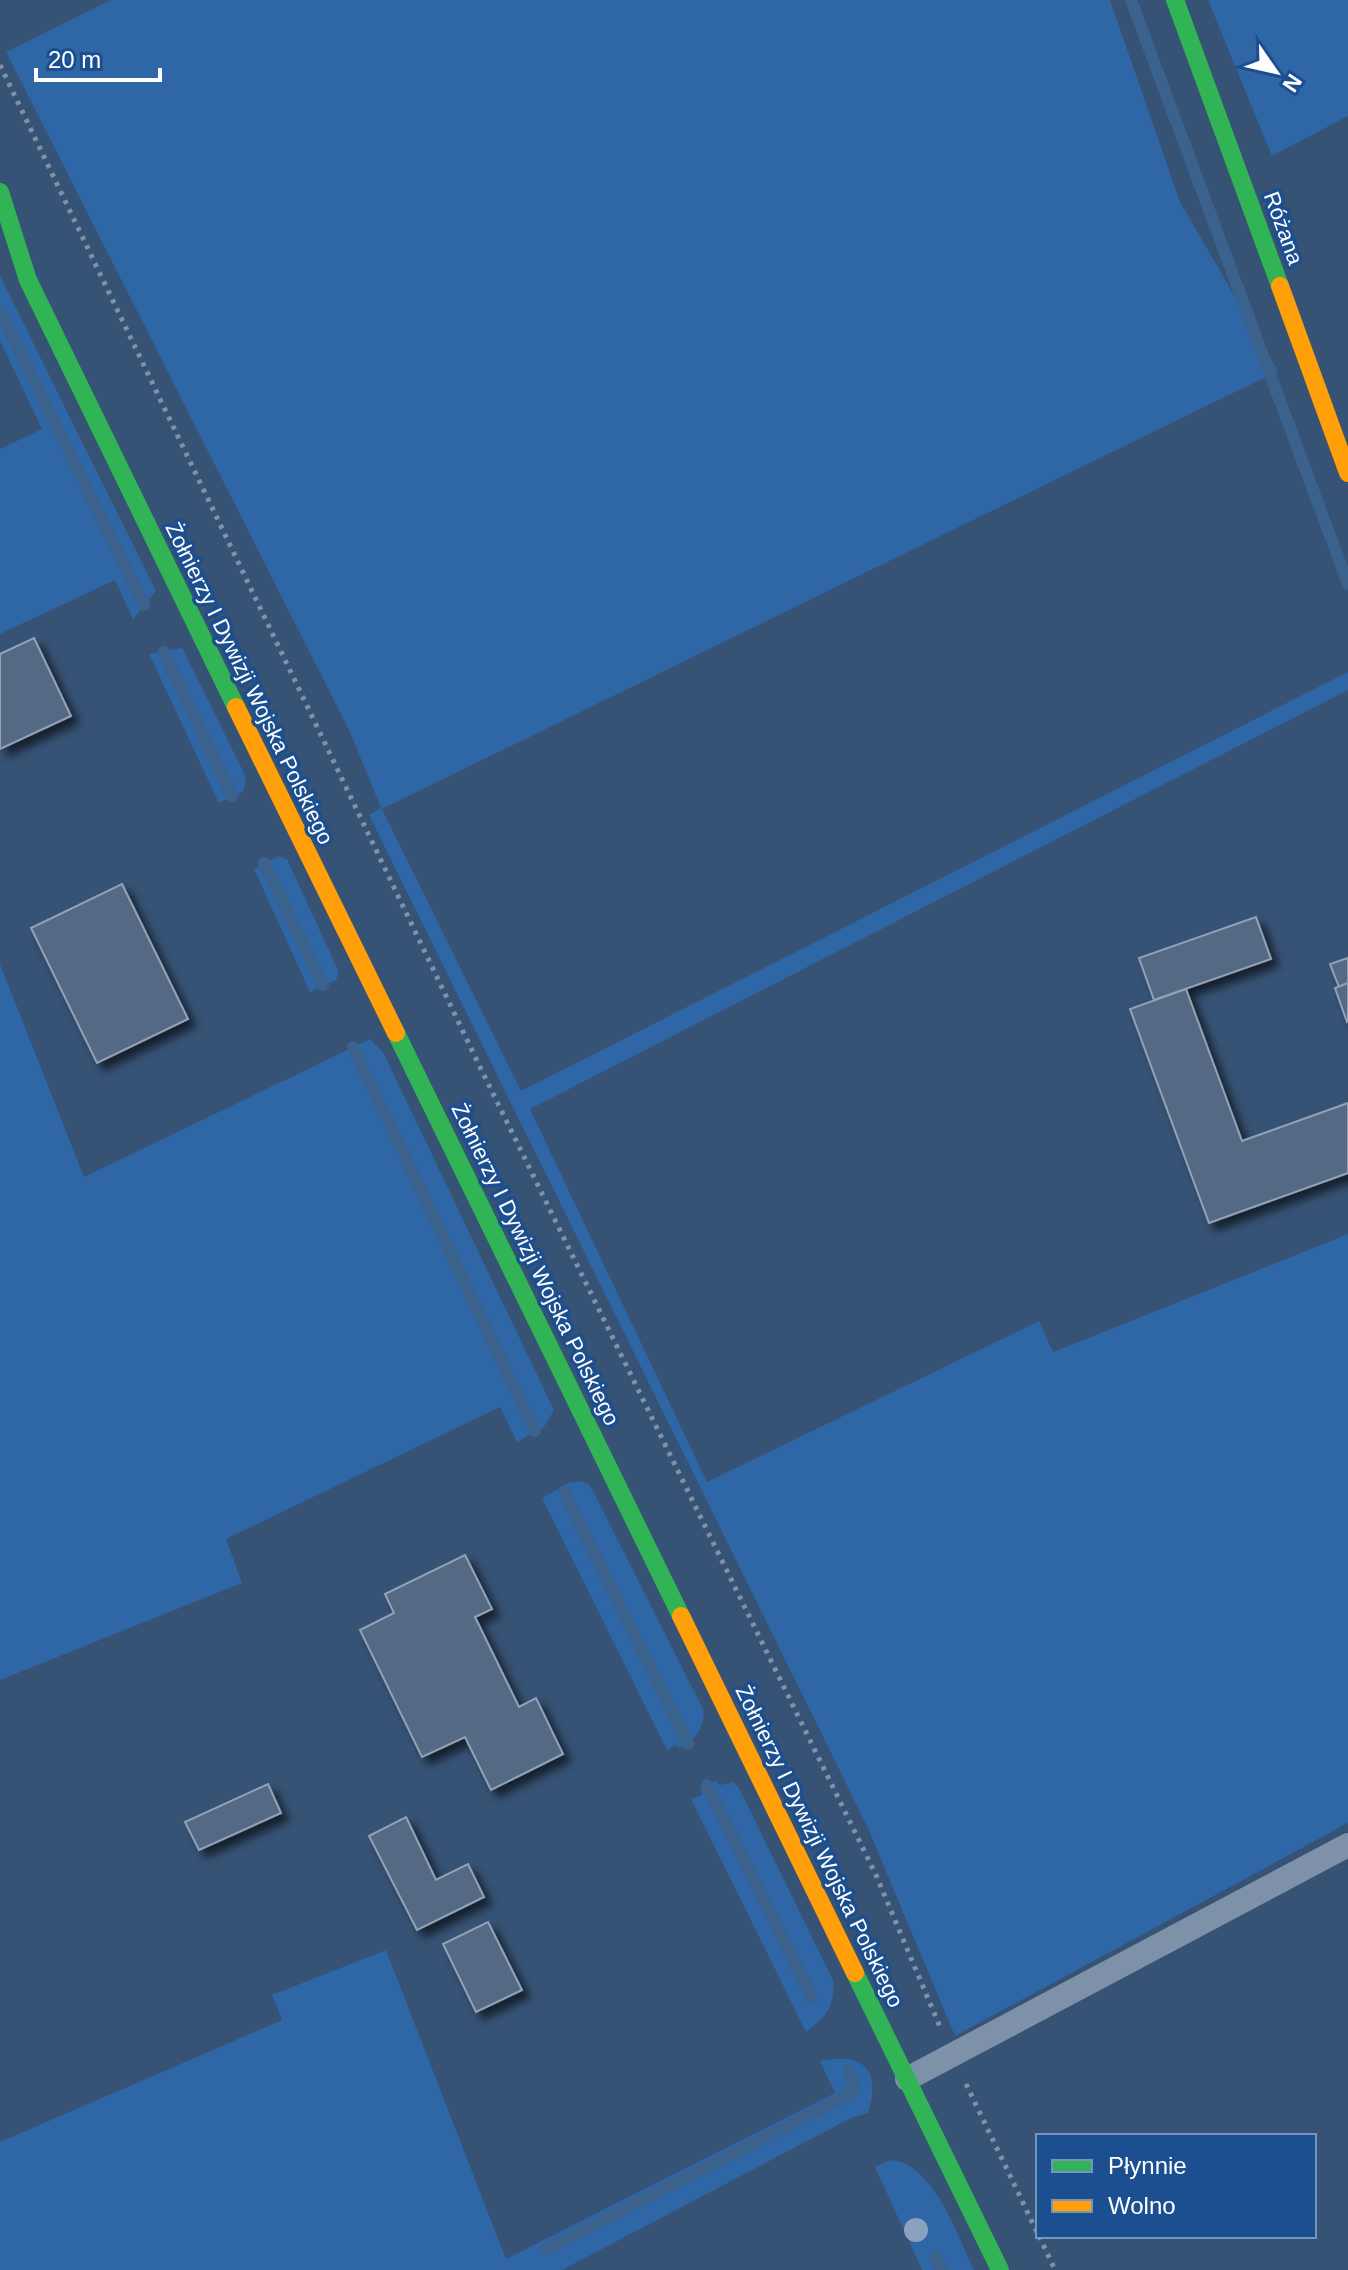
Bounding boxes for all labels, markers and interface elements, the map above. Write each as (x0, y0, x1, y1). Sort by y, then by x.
scale bar (36, 32, 160, 82)
north arrow (1236, 32, 1316, 112)
text: 20 m (48, 46, 101, 73)
text: N (1277, 69, 1307, 96)
street label: Różana (1259, 188, 1309, 269)
street label: Żołnierzy I Dywizji Wojska Polskiego (160, 518, 339, 848)
street label: Żołnierzy I Dywizji Wojska Polskiego (446, 1099, 625, 1429)
street label: Żołnierzy I Dywizji Wojska Polskiego (730, 1681, 909, 2011)
legend (1036, 2134, 1316, 2238)
text: Płynnie (1108, 2152, 1187, 2179)
text: Wolno (1108, 2192, 1176, 2219)

